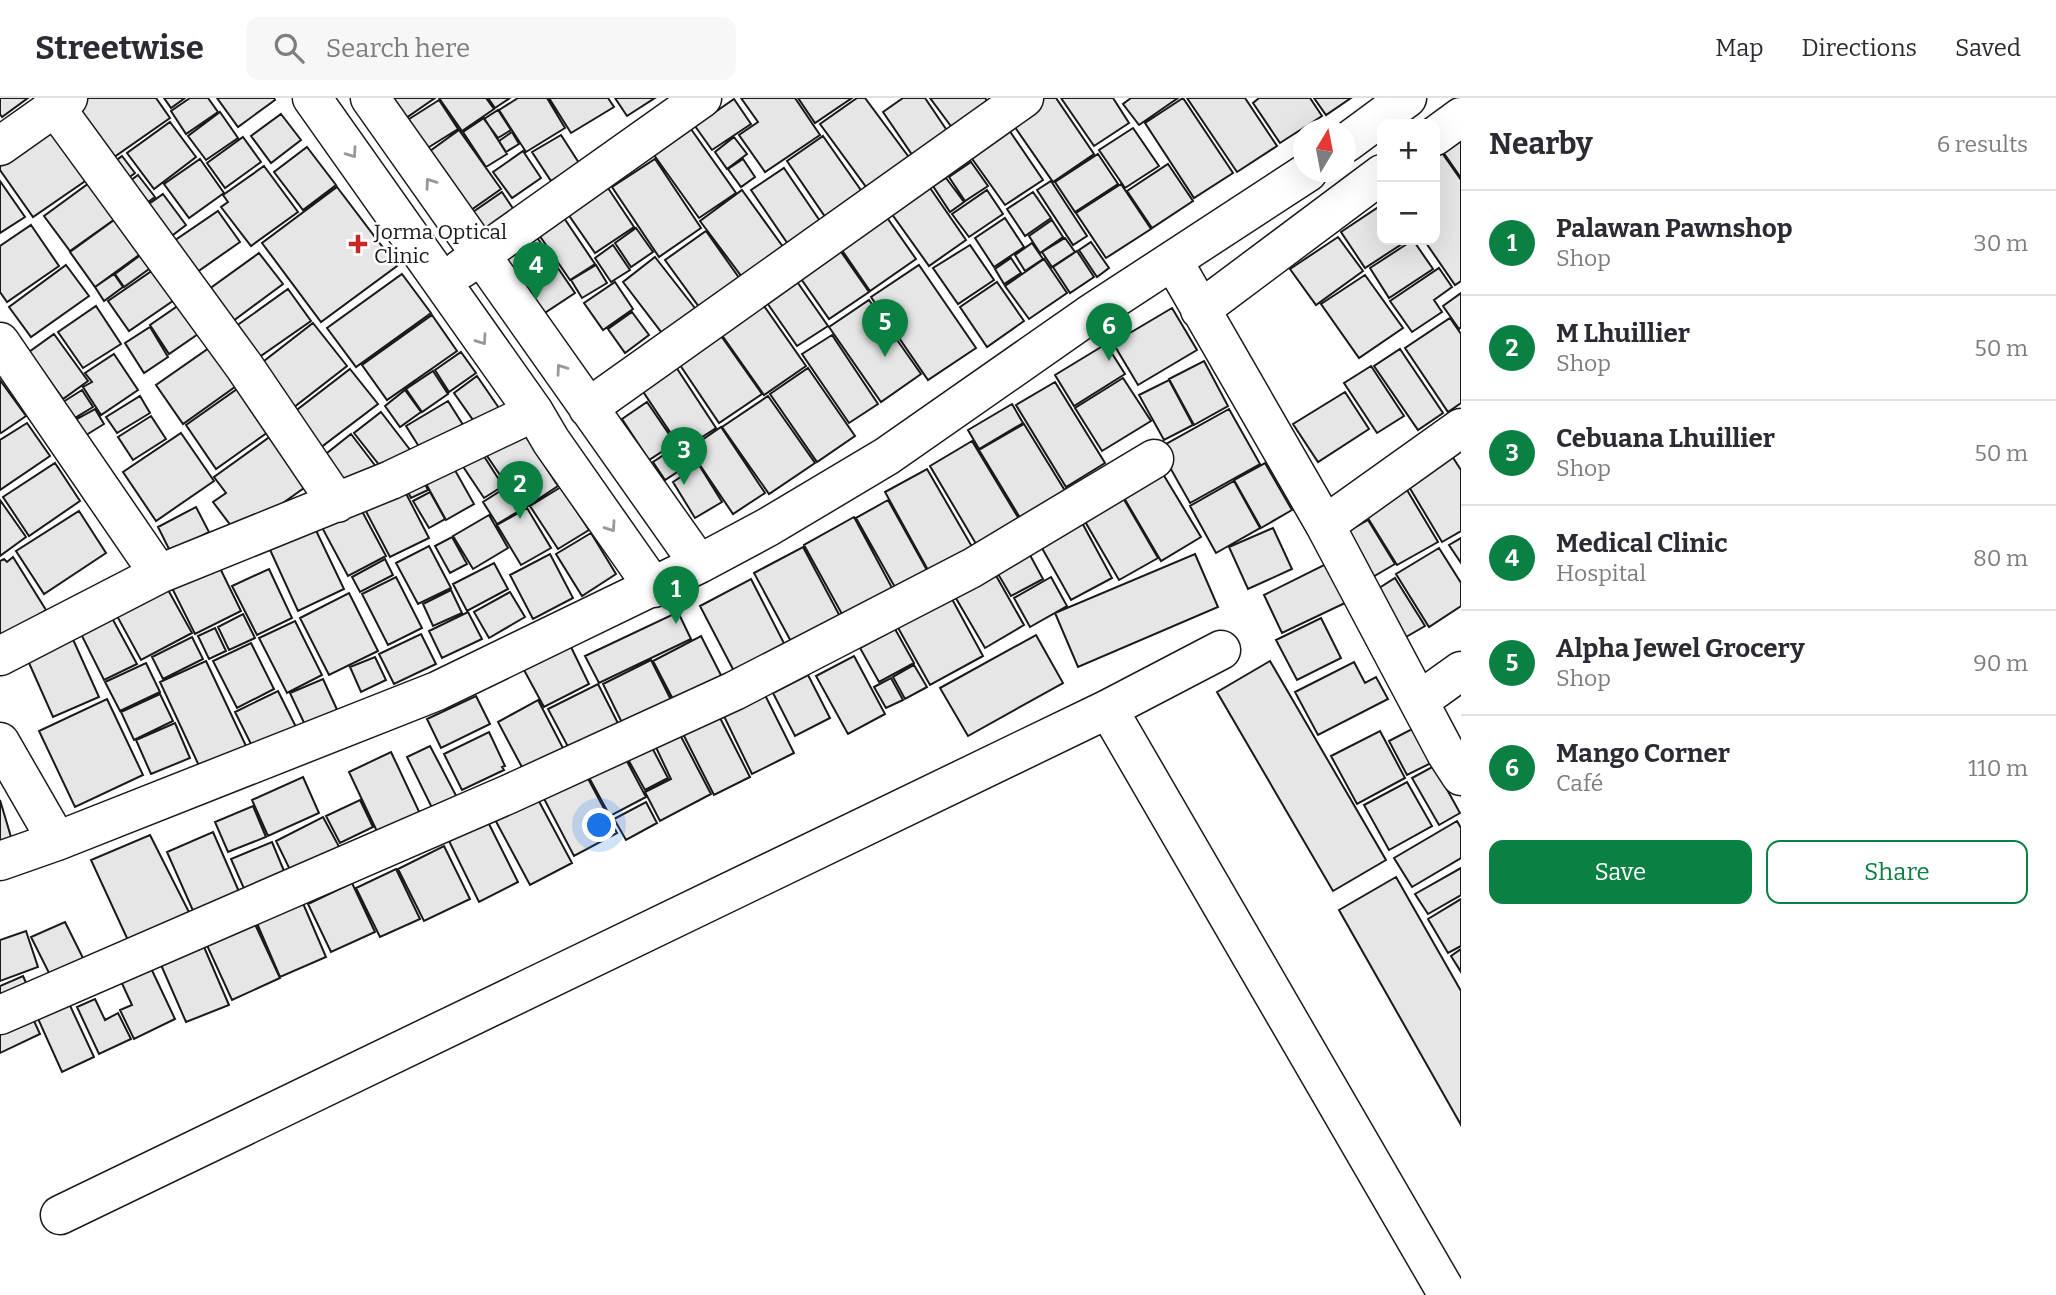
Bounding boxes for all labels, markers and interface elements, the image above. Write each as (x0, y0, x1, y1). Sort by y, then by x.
search box (246, 17, 736, 80)
text: Streetwise (35, 28, 204, 68)
icon: search (270, 29, 308, 67)
text: Search here (326, 33, 470, 64)
text: Map (1715, 34, 1764, 62)
text: Directions (1802, 34, 1917, 62)
text: Saved (1955, 34, 2021, 62)
north arrow (1293, 119, 1356, 182)
map controls (1377, 119, 1440, 245)
button: + (1377, 119, 1440, 182)
text: Nearby (1489, 126, 1593, 162)
text: 6 results (1937, 130, 2028, 158)
one-way arrow (344, 145, 356, 158)
one-way arrow (426, 178, 438, 191)
button: − (1377, 182, 1440, 245)
text: Palawan Pawnshop (1556, 213, 1793, 244)
place label: Jorma Optical Clinic (373, 219, 507, 269)
text: 1 (1507, 229, 1517, 257)
text: 30 m (1974, 229, 2028, 257)
marker: Jorma Optical Clinic (348, 234, 368, 254)
pin: 4 (513, 242, 559, 300)
text: Shop (1556, 244, 1611, 272)
pin: 5 (862, 299, 908, 357)
pin: 6 (1086, 303, 1132, 361)
text: M Lhuillier (1556, 318, 1690, 349)
one-way arrow (474, 332, 487, 345)
text: 2 (1506, 334, 1518, 362)
text: 50 m (1974, 334, 2028, 362)
text: Shop (1556, 349, 1611, 377)
one-way arrow (557, 364, 569, 377)
text: Cebuana Lhuillier (1556, 423, 1775, 454)
pin: 3 (661, 427, 707, 485)
text: 3 (1505, 439, 1519, 467)
text: 50 m (1974, 439, 2028, 467)
text: Shop (1556, 454, 1611, 482)
pin: 2 (497, 461, 543, 519)
one-way arrow (603, 519, 615, 532)
text: Medical Clinic (1556, 528, 1728, 559)
text: 4 (1505, 544, 1519, 572)
text: 80 m (1973, 544, 2028, 572)
text: Hospital (1556, 559, 1646, 587)
pin: 1 (653, 566, 699, 624)
text: Alpha Jewel Grocery (1556, 633, 1805, 664)
text: 5 (1506, 649, 1518, 677)
text: 90 m (1973, 649, 2028, 677)
text: Shop (1556, 664, 1611, 692)
text: Mango Corner (1556, 738, 1730, 769)
text: 6 (1505, 754, 1519, 782)
text: 110 m (1968, 754, 2028, 782)
text: Café (1556, 769, 1603, 797)
your location (582, 808, 616, 842)
button: Save (1489, 840, 1752, 904)
button: Share (1766, 840, 2028, 904)

